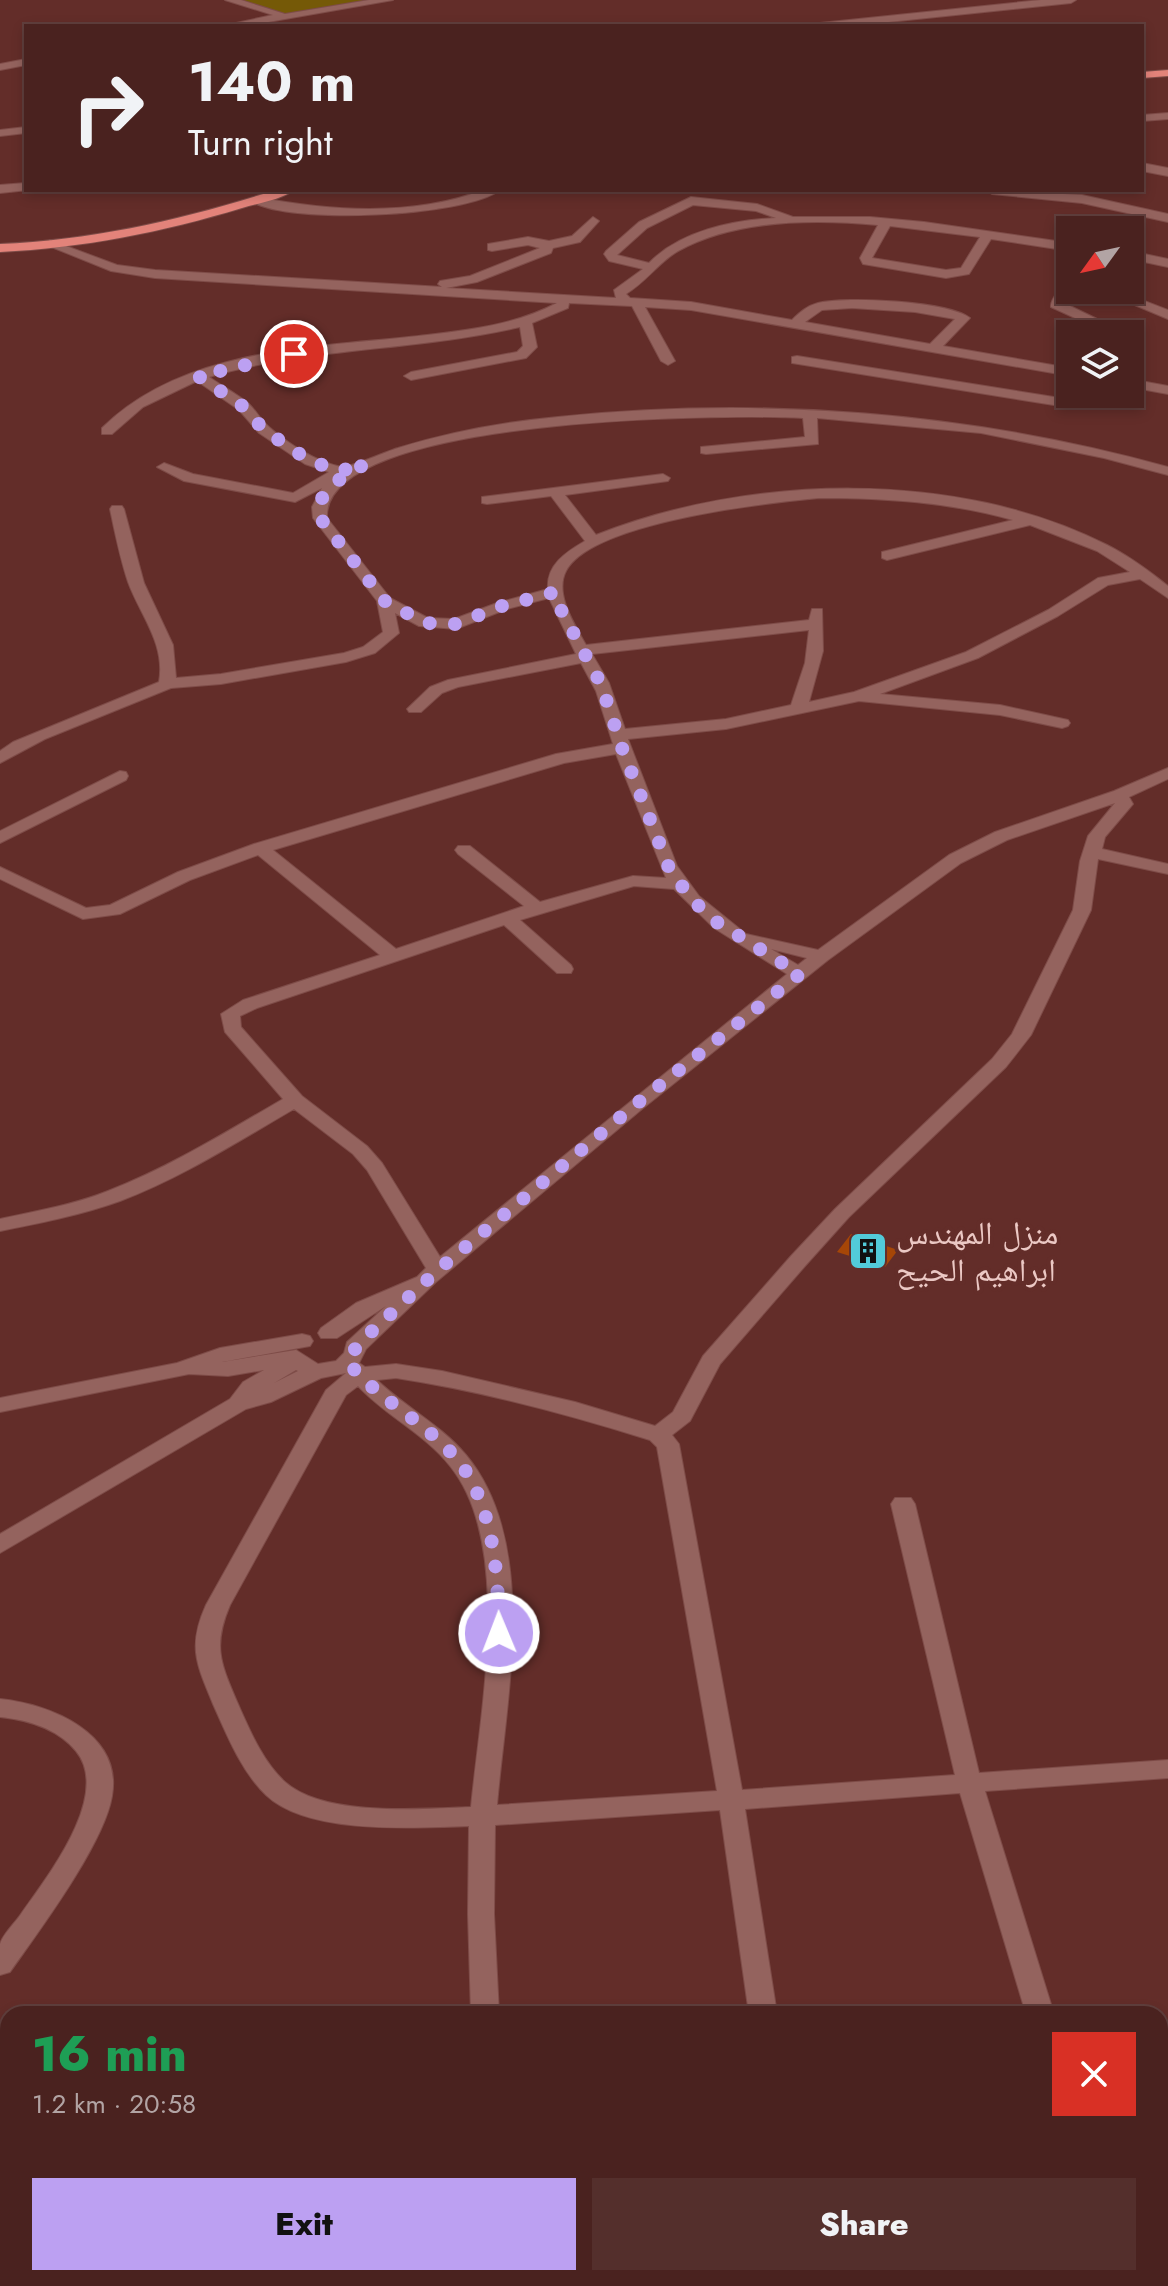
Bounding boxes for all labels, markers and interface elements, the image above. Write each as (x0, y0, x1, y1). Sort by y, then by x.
text: 140 m (188, 41, 355, 122)
icon: right (56, 56, 160, 160)
text: Turn right (188, 116, 333, 168)
north arrow (1056, 216, 1144, 304)
map controls (1056, 216, 1144, 408)
pin (260, 320, 328, 388)
button: layers (1056, 320, 1144, 408)
icon: arrive (272, 332, 316, 376)
place label: منزل المهندس ابراهيم الحيح (896, 1210, 1058, 1293)
building icon: منزل المهندس ابراهيم الحيح (847, 1230, 889, 1272)
position arrow (457, 1591, 541, 1675)
text: 16 min (32, 2020, 187, 2089)
button: close (1052, 2032, 1136, 2116)
text: 1.2 km · 20:58 (32, 2085, 196, 2123)
button: Exit (32, 2178, 576, 2270)
button: Share (592, 2178, 1136, 2270)

